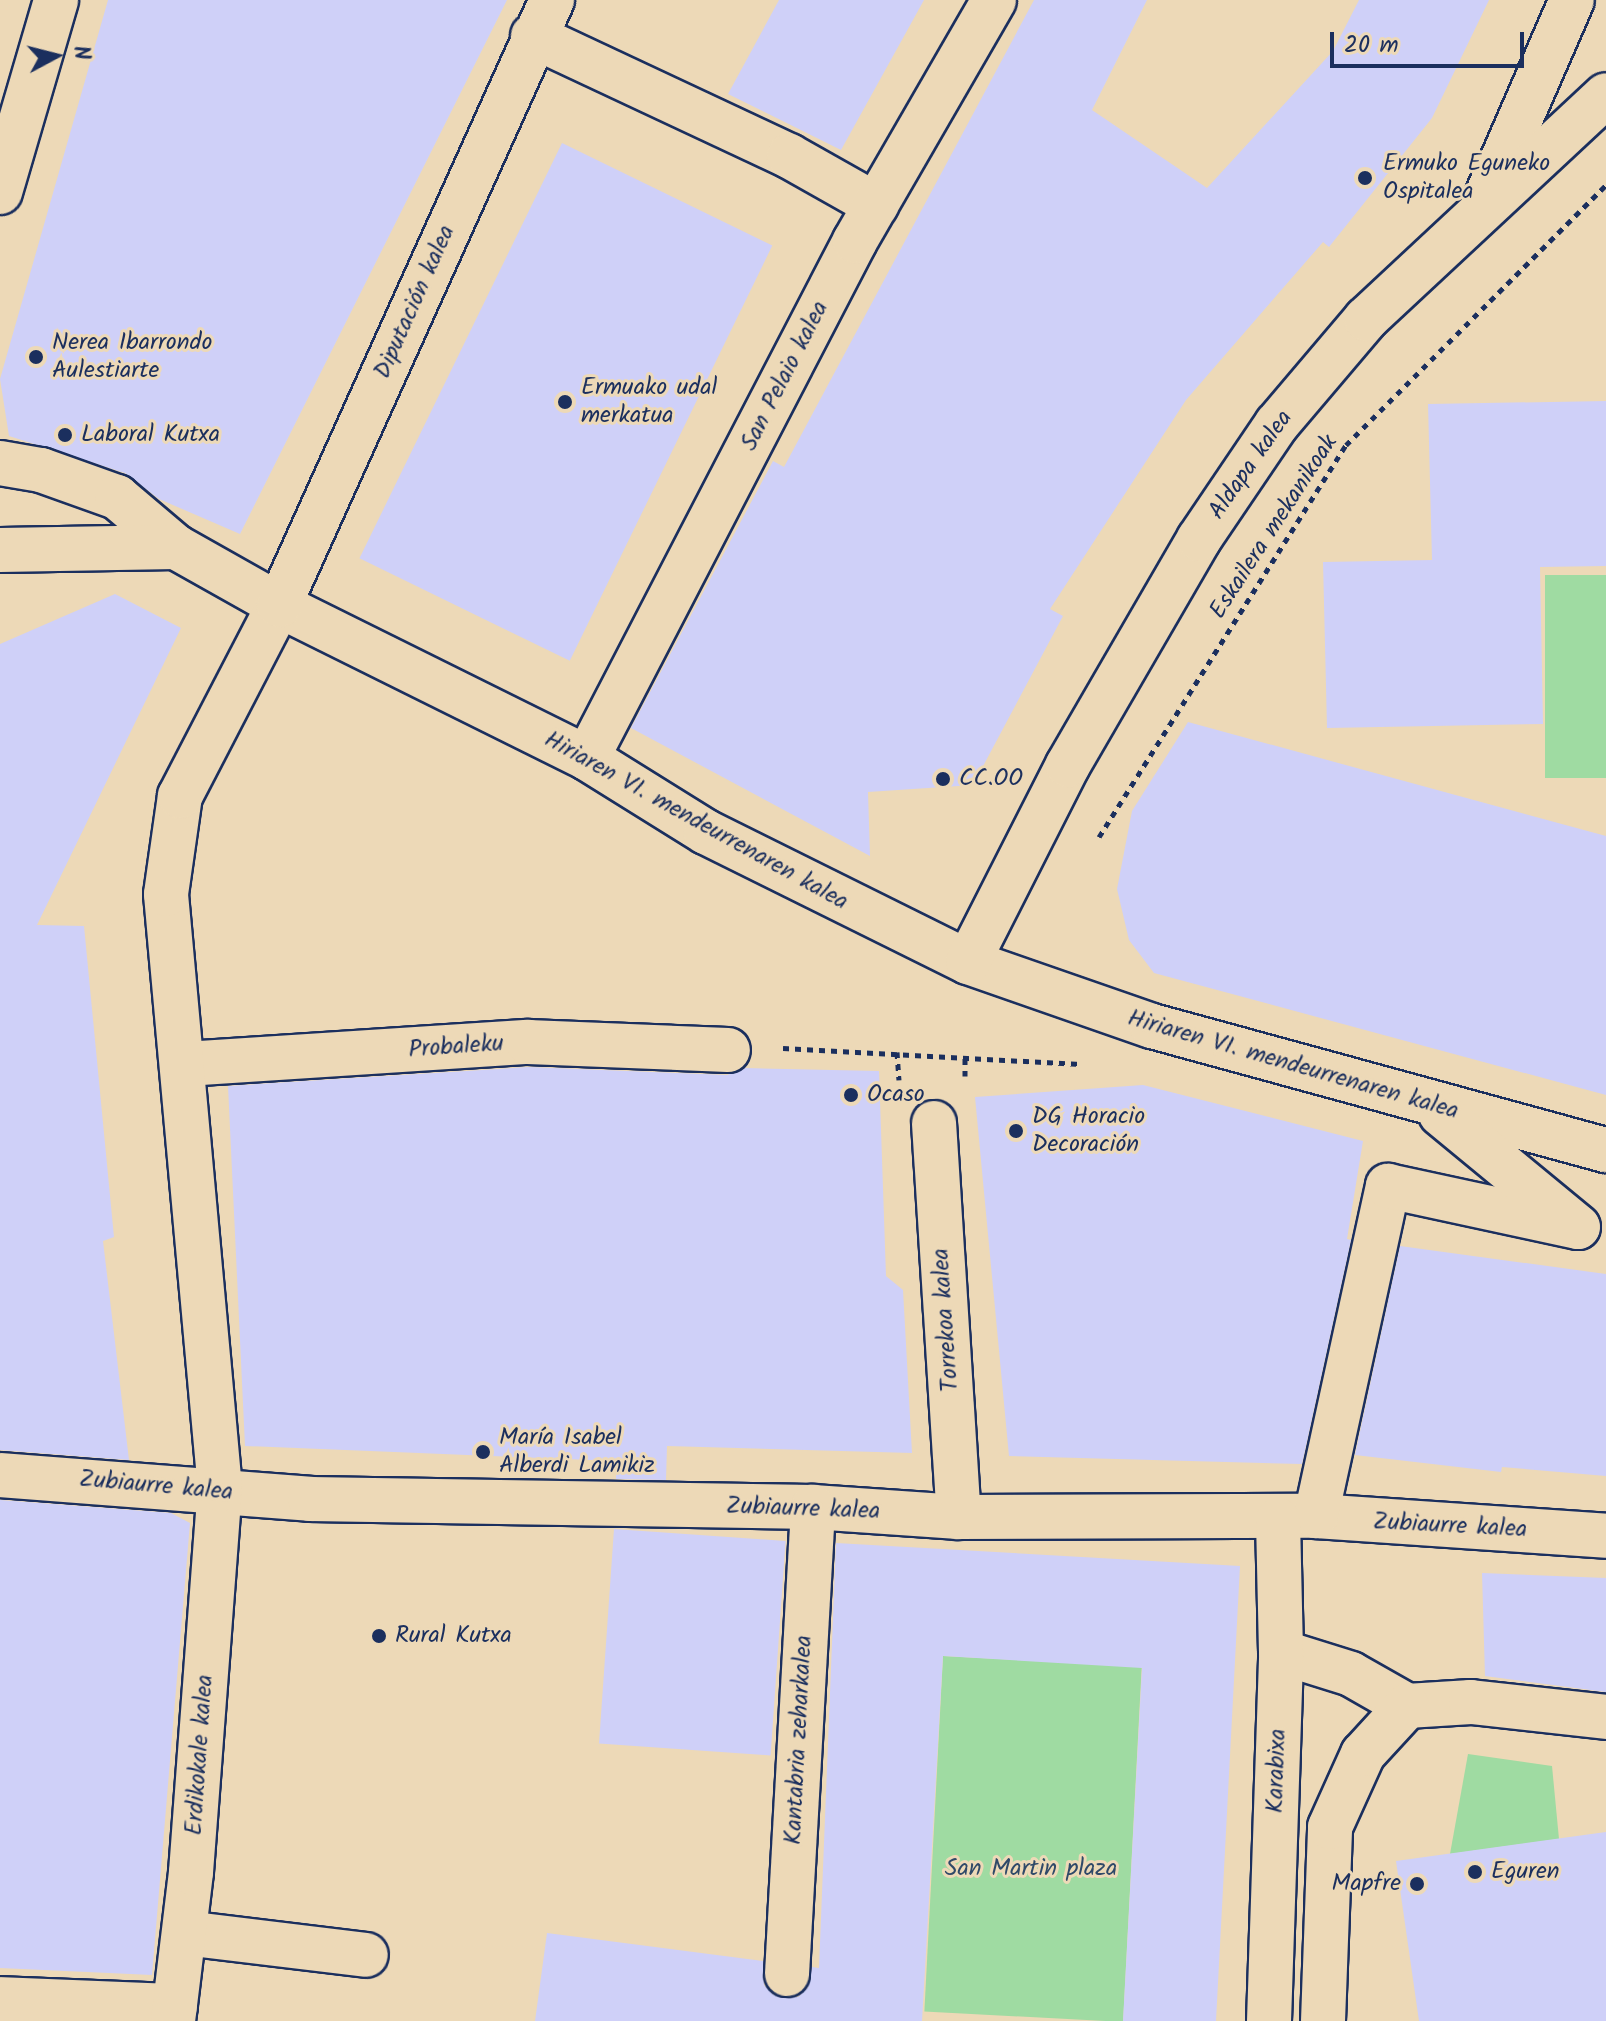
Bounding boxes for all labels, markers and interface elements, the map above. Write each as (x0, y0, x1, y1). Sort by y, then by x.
north arrow (16, 16, 96, 96)
scale bar (1334, 16, 1528, 66)
text: 20 m (1344, 26, 1399, 65)
text: N (62, 44, 99, 62)
place label: Ermuko Eguneko Ospitalea (1383, 150, 1550, 206)
marker: Ermuko Eguneko Ospitalea (1354, 167, 1376, 189)
street label: Diputación kalea (368, 221, 462, 383)
street label: San Pelaio kalea (735, 296, 835, 456)
place label: Nerea Ibarrondo Aulestiarte (52, 329, 212, 385)
marker: Nerea Ibarrondo Aulestiarte (27, 348, 45, 366)
place label: Ermuako udal merkatua (581, 374, 717, 430)
marker: Ermuako udal merkatua (556, 393, 574, 411)
street label: Aldapa kalea (1203, 405, 1299, 525)
place label: Laboral Kutxa (81, 421, 220, 449)
marker: Laboral Kutxa (56, 426, 74, 444)
street label: Eskailera mekanikoak (1204, 430, 1344, 624)
street label: Hiriaren VI. mendeurrenaren kalea (539, 725, 853, 917)
place label: CC.OO (959, 765, 1023, 793)
marker: CC.OO (934, 770, 952, 788)
street label: Hiriaren VI. mendeurrenaren kalea (1124, 1004, 1462, 1126)
street label: Probaleku (408, 1029, 504, 1065)
place label: Ocaso (867, 1081, 925, 1109)
marker: Ocaso (842, 1086, 860, 1104)
place label: DG Horacio Decoración (1032, 1103, 1145, 1159)
marker: DG Horacio Decoración (1007, 1122, 1025, 1140)
street label: Torrekoa kalea (927, 1247, 965, 1393)
place label: María Isabel Alberdi Lamikiz (499, 1424, 655, 1480)
marker: María Isabel Alberdi Lamikiz (474, 1443, 492, 1461)
street label: Zubiaurre kalea (78, 1465, 234, 1507)
street label: Zubiaurre kalea (725, 1492, 881, 1526)
street label: Zubiaurre kalea (1372, 1508, 1528, 1544)
place label: Rural Kutxa (395, 1622, 512, 1650)
marker: Rural Kutxa (370, 1627, 388, 1645)
street label: Kantabria zeharkalea (779, 1634, 819, 1846)
street label: Erdikokale kalea (180, 1674, 220, 1836)
street label: Karabixa (1261, 1728, 1293, 1814)
park label: San Martin plaza (945, 1855, 1117, 1883)
place label: Eguren (1491, 1858, 1560, 1886)
marker: Eguren (1466, 1863, 1484, 1881)
place label: Mapfre (1332, 1870, 1401, 1898)
marker: Mapfre (1408, 1875, 1426, 1893)

